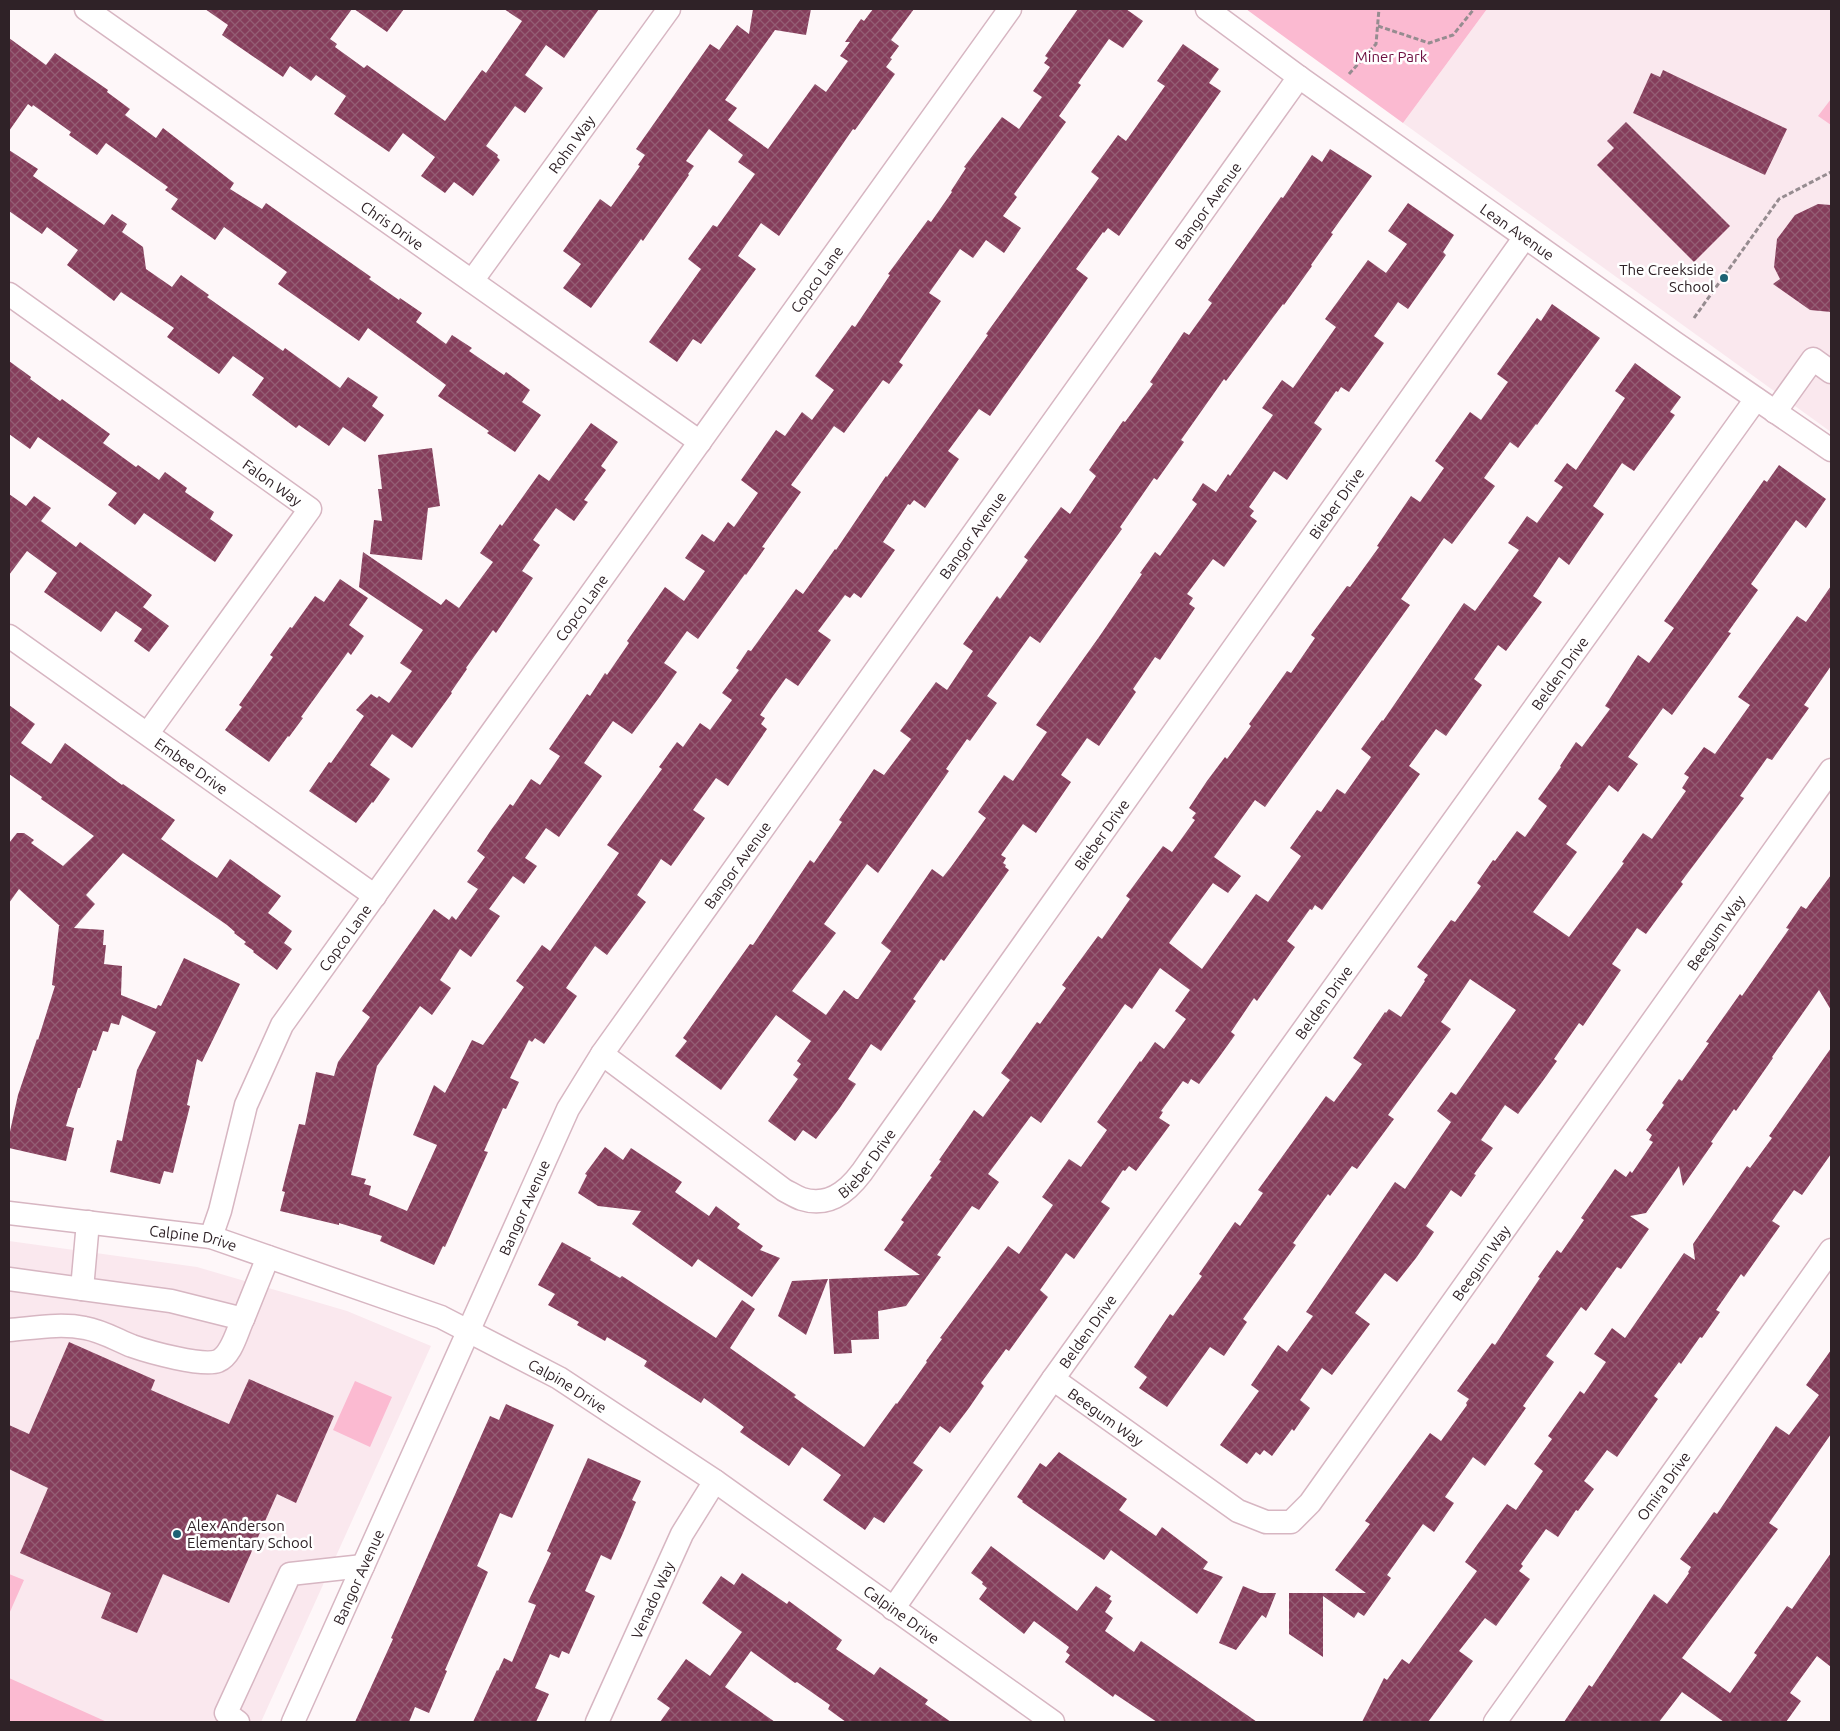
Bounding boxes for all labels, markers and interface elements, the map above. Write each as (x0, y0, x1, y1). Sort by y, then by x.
park label: Miner Park (1355, 48, 1428, 65)
street label: Rohn Way (545, 112, 598, 176)
street label: Bangor Avenue (1171, 159, 1244, 252)
street label: Chris Drive (358, 197, 427, 253)
street label: Lean Avenue (1477, 200, 1558, 263)
street label: Copco Lane (787, 242, 846, 316)
place label: The Creekside School (1619, 261, 1714, 295)
marker: The Creekside School (1718, 272, 1730, 284)
street label: Falon Way (240, 456, 305, 509)
street label: Bieber Drive (1305, 464, 1367, 542)
street label: Bangor Avenue (935, 488, 1009, 582)
street label: Copco Lane (551, 571, 611, 644)
street label: Belden Drive (1527, 633, 1591, 713)
street label: Embee Drive (152, 734, 231, 797)
street label: Bieber Drive (1070, 796, 1132, 873)
street label: Bangor Avenue (700, 818, 774, 912)
street label: Beegum Way (1683, 892, 1748, 973)
street label: Copco Lane (315, 901, 374, 974)
street label: Belden Drive (1291, 962, 1355, 1042)
street label: Bieber Drive (834, 1125, 899, 1201)
street label: Bangor Avenue (495, 1157, 553, 1258)
street label: Calpine Drive (148, 1221, 239, 1254)
street label: Beegum Way (1448, 1222, 1513, 1304)
street label: Belden Drive (1055, 1291, 1119, 1371)
street label: Calpine Drive (525, 1355, 610, 1416)
street label: Beegum Way (1065, 1384, 1147, 1449)
street label: Omira Drive (1633, 1448, 1693, 1523)
place label: Alex Anderson Elementary School (187, 1517, 313, 1551)
street label: Bangor Avenue (329, 1526, 387, 1627)
marker: Alex Anderson Elementary School (171, 1528, 183, 1540)
street label: Venado Way (627, 1559, 677, 1641)
street label: Calpine Drive (860, 1581, 943, 1647)

